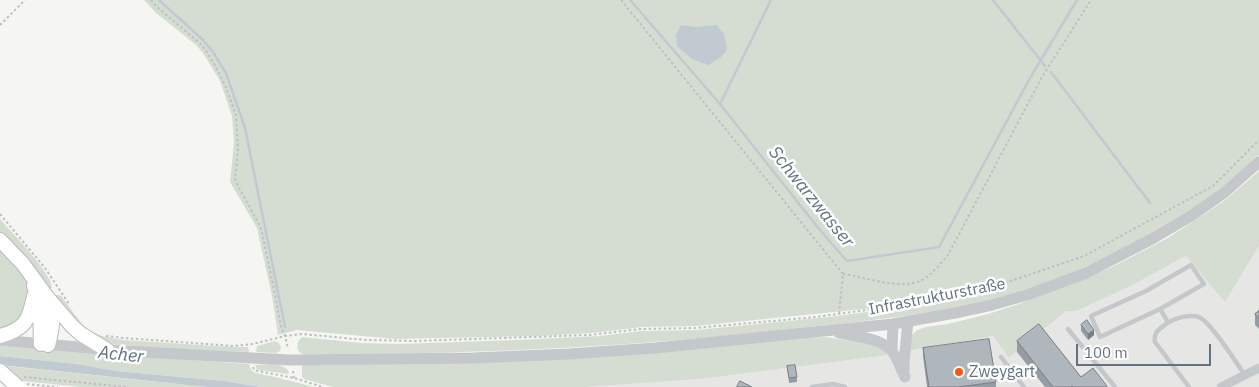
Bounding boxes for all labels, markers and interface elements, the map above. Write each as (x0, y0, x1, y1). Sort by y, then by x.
water label: Schwarzwasser (764, 142, 858, 252)
street label: Infrastrukturstraße (867, 274, 1007, 320)
scale bar (1079, 334, 1214, 366)
water label: Acher (97, 342, 145, 368)
text: 100 m (1084, 343, 1128, 362)
place label: Zweygart (969, 362, 1035, 382)
marker: Zweygart (953, 366, 965, 378)

